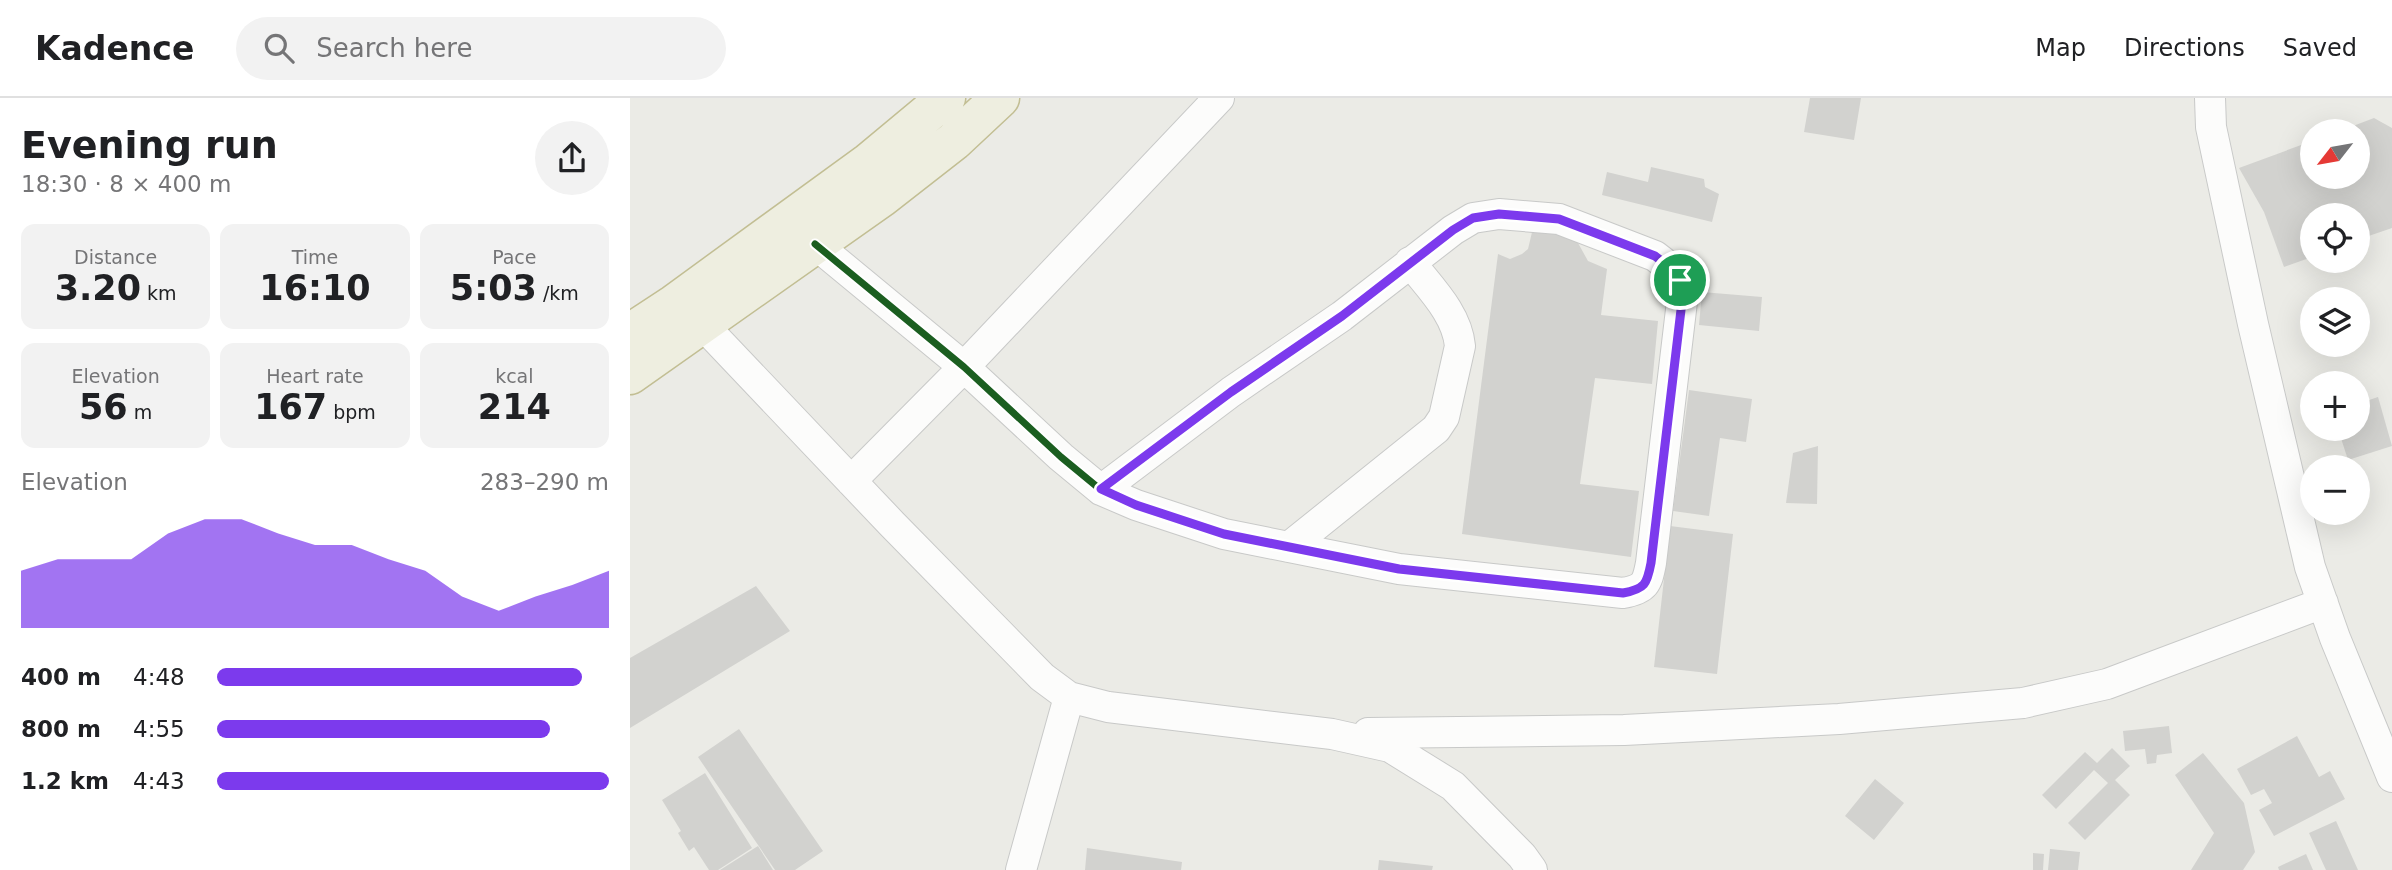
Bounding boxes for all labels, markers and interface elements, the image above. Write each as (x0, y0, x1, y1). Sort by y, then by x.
search box (236, 17, 726, 80)
text: Kadence (35, 29, 194, 68)
icon: search (260, 29, 298, 67)
text: Search here (316, 33, 472, 63)
text: Map (2035, 34, 2086, 62)
text: Directions (2124, 34, 2245, 62)
text: Saved (2283, 34, 2357, 62)
north arrow (2300, 119, 2370, 189)
map controls (2300, 119, 2370, 525)
button: share (535, 121, 609, 195)
text: Evening run (21, 123, 278, 167)
text: 18:30 · 8 × 400 m (21, 171, 231, 197)
button: locate (2300, 203, 2370, 273)
text: Distance (74, 246, 157, 268)
text: Time (292, 246, 338, 268)
text: Pace (492, 246, 537, 268)
pin (1650, 250, 1710, 310)
icon: arrive (1661, 261, 1699, 299)
text: 3.20 (55, 268, 141, 308)
text: 16:10 (259, 268, 371, 308)
text: 5:03 (450, 268, 537, 308)
text: km (141, 282, 177, 304)
text: /km (537, 282, 579, 304)
button: layers (2300, 287, 2370, 357)
text: Elevation (72, 365, 160, 387)
text: Heart rate (266, 365, 364, 387)
text: kcal (495, 365, 534, 387)
button: + (2300, 371, 2370, 441)
text: 56 (79, 387, 128, 427)
text: 167 (254, 387, 327, 427)
text: 214 (478, 387, 551, 427)
text: m (128, 401, 152, 423)
text: bpm (327, 401, 376, 423)
button: − (2300, 455, 2370, 525)
text: Elevation (21, 469, 128, 495)
text: 283–290 m (480, 469, 609, 495)
text: 400 m (21, 664, 101, 690)
text: 4:48 (133, 664, 185, 690)
text: 800 m (21, 716, 101, 742)
text: 4:55 (133, 716, 185, 742)
text: 1.2 km (21, 768, 109, 794)
text: 4:43 (133, 768, 185, 794)

